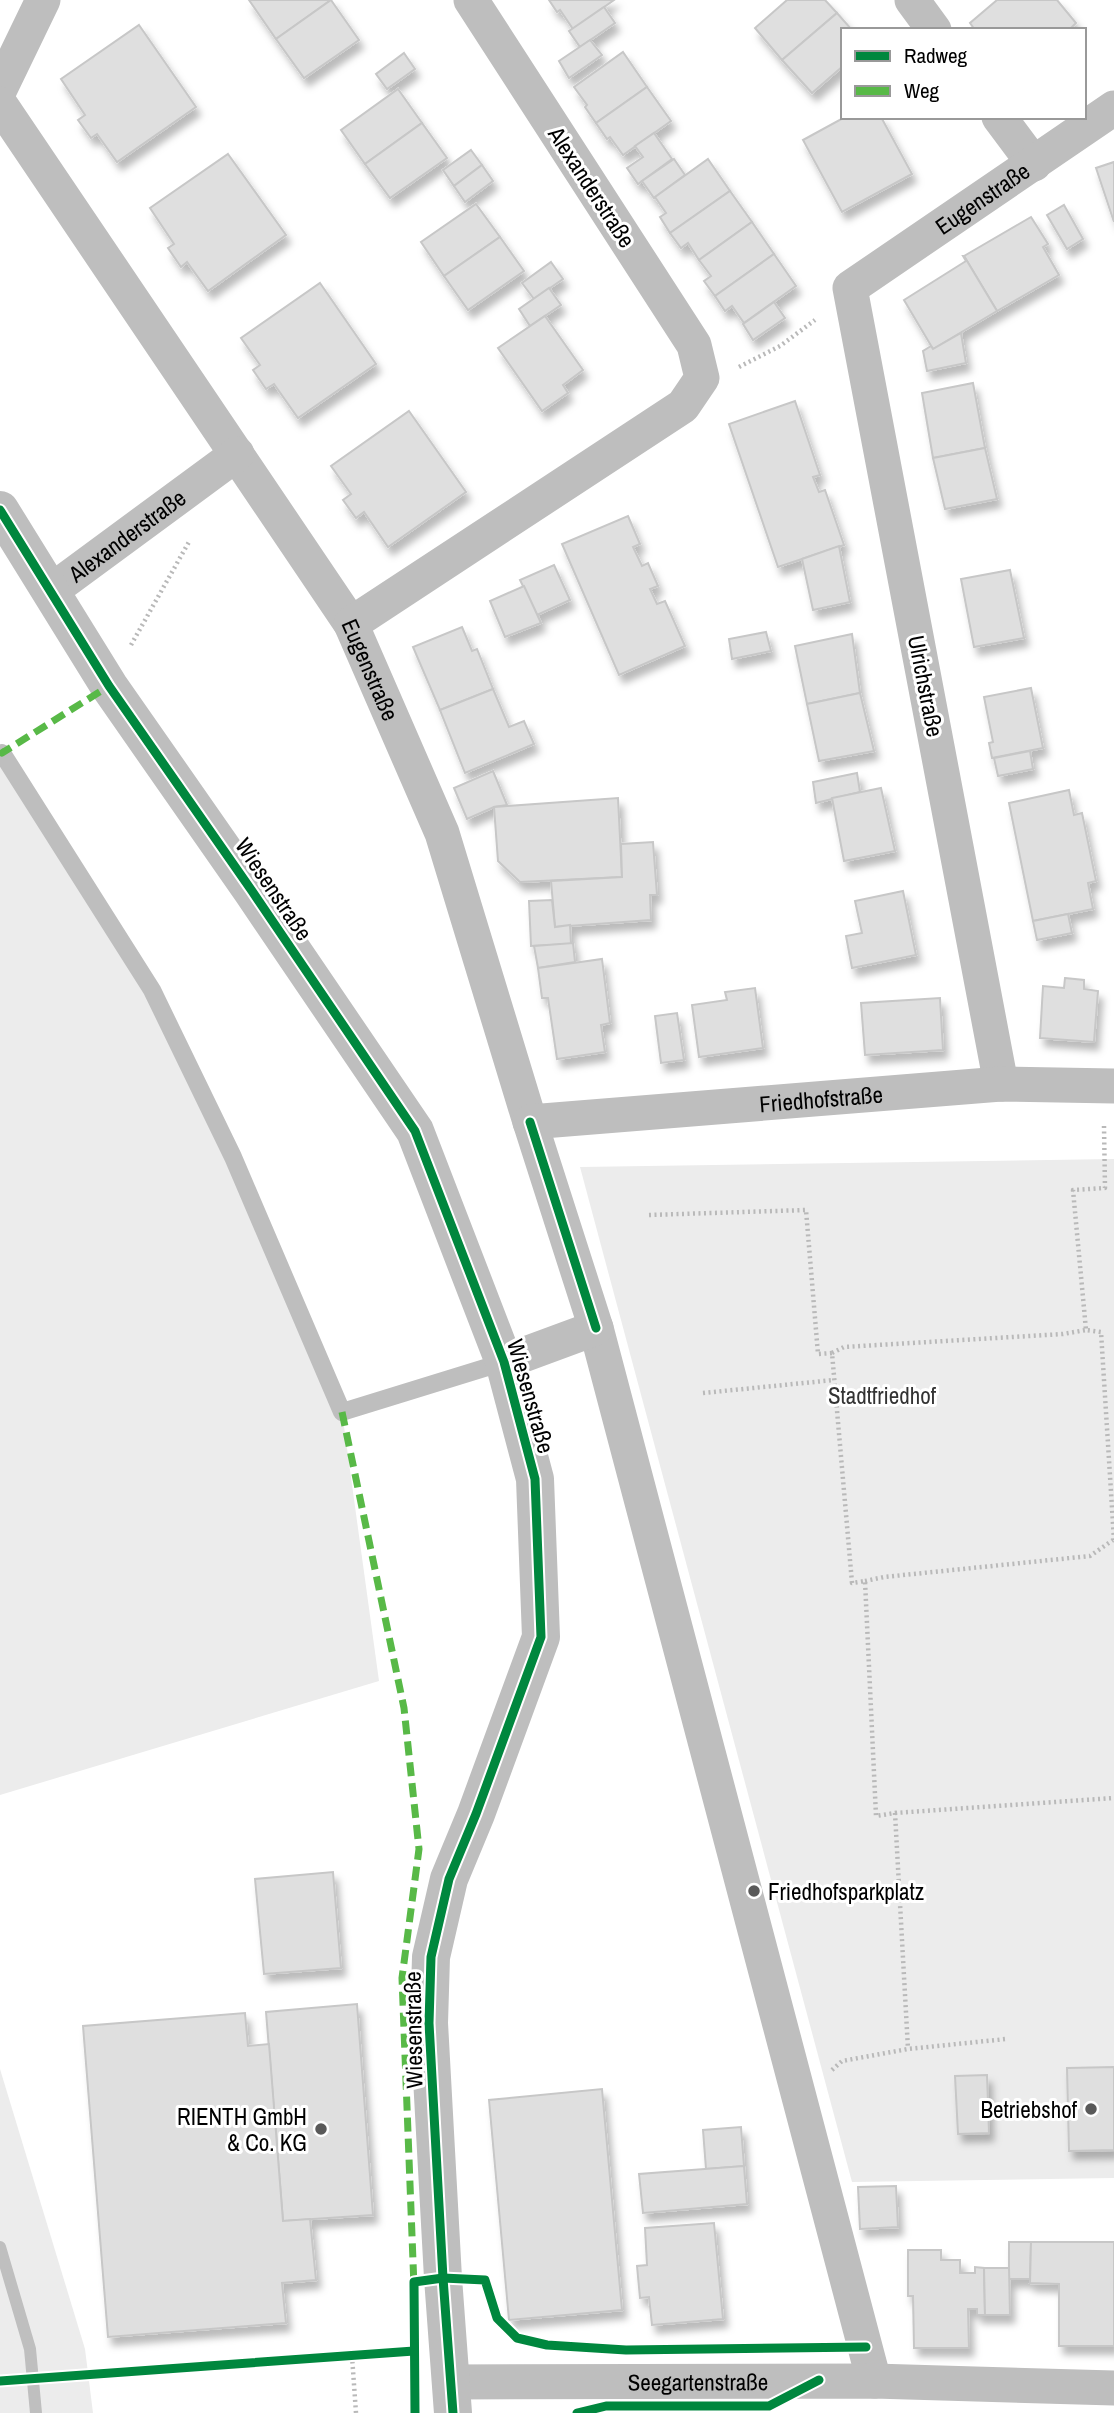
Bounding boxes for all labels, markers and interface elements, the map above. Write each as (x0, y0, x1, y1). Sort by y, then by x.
legend (841, 28, 1086, 119)
text: Radweg (904, 41, 968, 70)
text: Weg (904, 76, 940, 105)
street label: Alexanderstraße (541, 120, 643, 253)
street label: Eugenstraße (929, 155, 1035, 241)
street label: Alexanderstraße (61, 482, 192, 589)
street label: Eugenstraße (335, 614, 407, 725)
street label: Ulrichstraße (901, 633, 951, 739)
street label: Wiesenstraße (228, 832, 320, 946)
street label: Friedhofstraße (758, 1078, 884, 1119)
street label: Wiesenstraße (500, 1335, 562, 1457)
park label: Stadtfriedhof (828, 1380, 937, 1411)
place label: Friedhofsparkplatz (768, 1876, 924, 1907)
marker: Friedhofsparkplatz (746, 1883, 762, 1899)
street label: Wiesenstraße (396, 1971, 430, 2089)
place label: Betriebshof (981, 2094, 1078, 2125)
place label: RIENTH GmbH & Co. KG (177, 2101, 307, 2158)
marker: Betriebshof (1083, 2101, 1099, 2117)
marker: RIENTH GmbH & Co. KG (313, 2121, 329, 2137)
street label: Seegartenstraße (628, 2366, 768, 2397)

